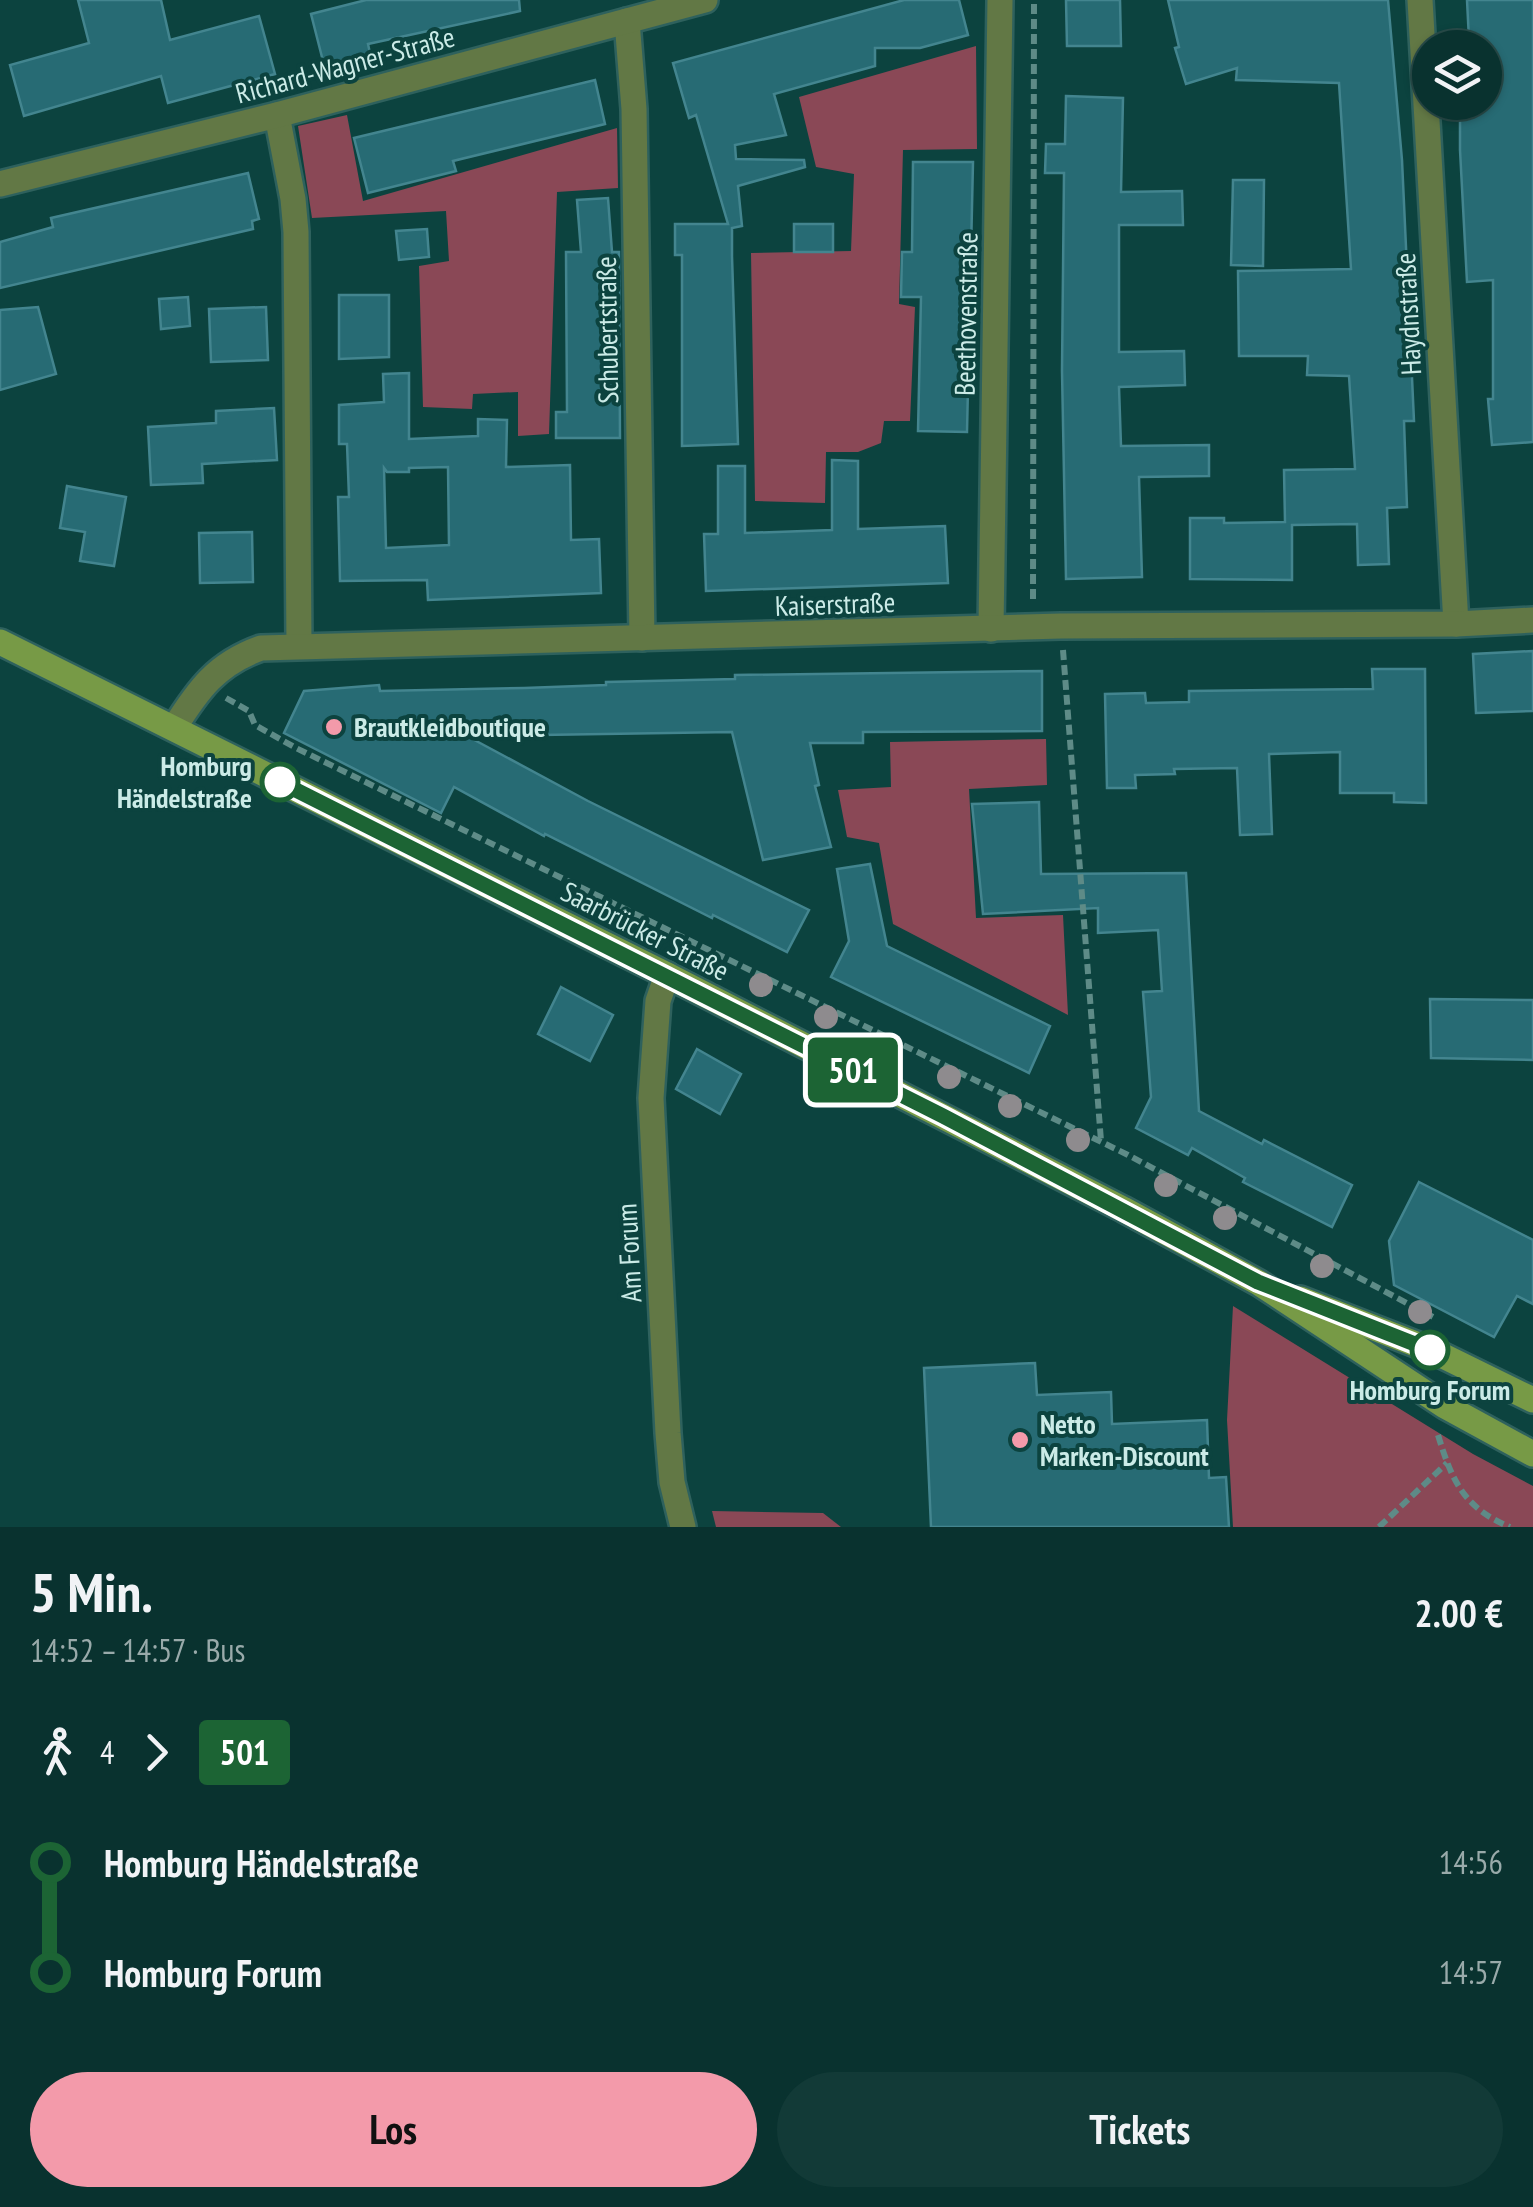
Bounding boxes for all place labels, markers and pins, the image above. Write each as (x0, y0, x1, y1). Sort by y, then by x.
place label: Brautkleidboutique (354, 708, 546, 745)
marker: Brautkleidboutique (323, 716, 345, 738)
place label: Homburg Händelstraße (117, 747, 252, 816)
marker: Homburg Händelstraße (261, 763, 299, 801)
marker: Homburg Forum (1411, 1331, 1449, 1369)
place label: Homburg Forum (1350, 1371, 1510, 1408)
place label: Netto Marken-Discount (1040, 1405, 1209, 1474)
marker: Netto Marken-Discount (1009, 1429, 1031, 1451)

